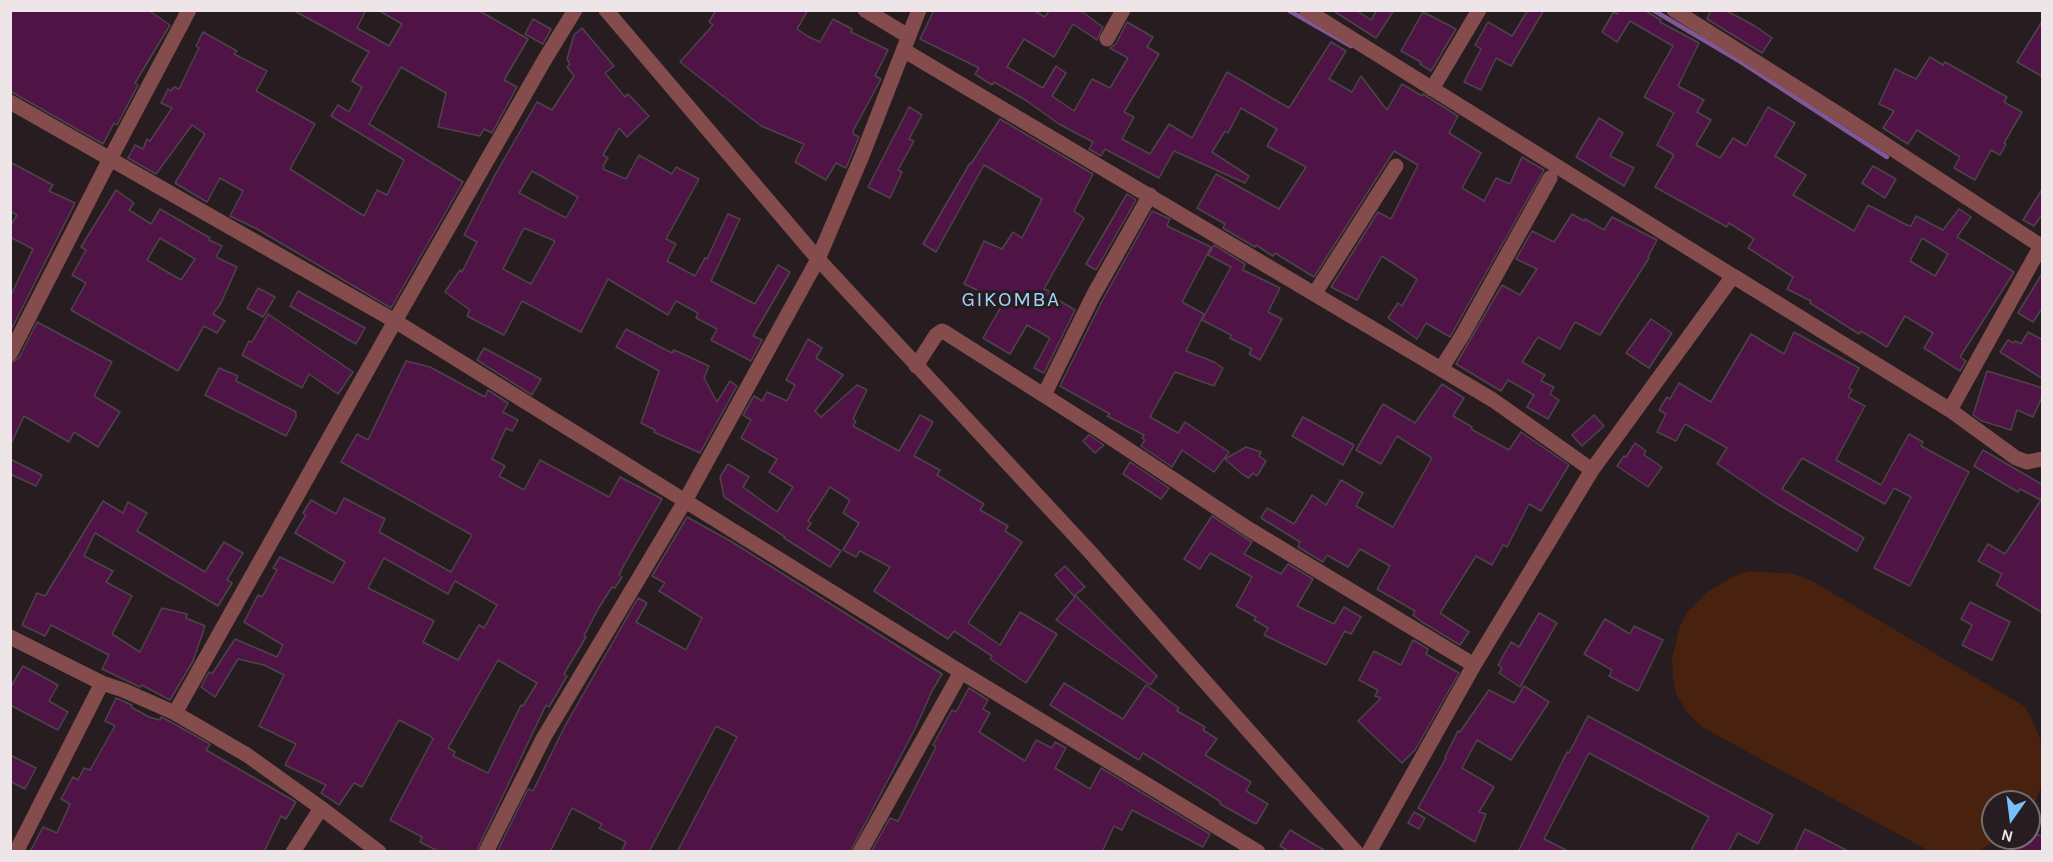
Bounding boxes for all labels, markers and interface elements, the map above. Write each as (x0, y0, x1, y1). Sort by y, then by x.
district label: GIKOMBA (961, 287, 1061, 313)
north arrow (1981, 790, 2041, 850)
text: N (1999, 825, 2015, 847)

